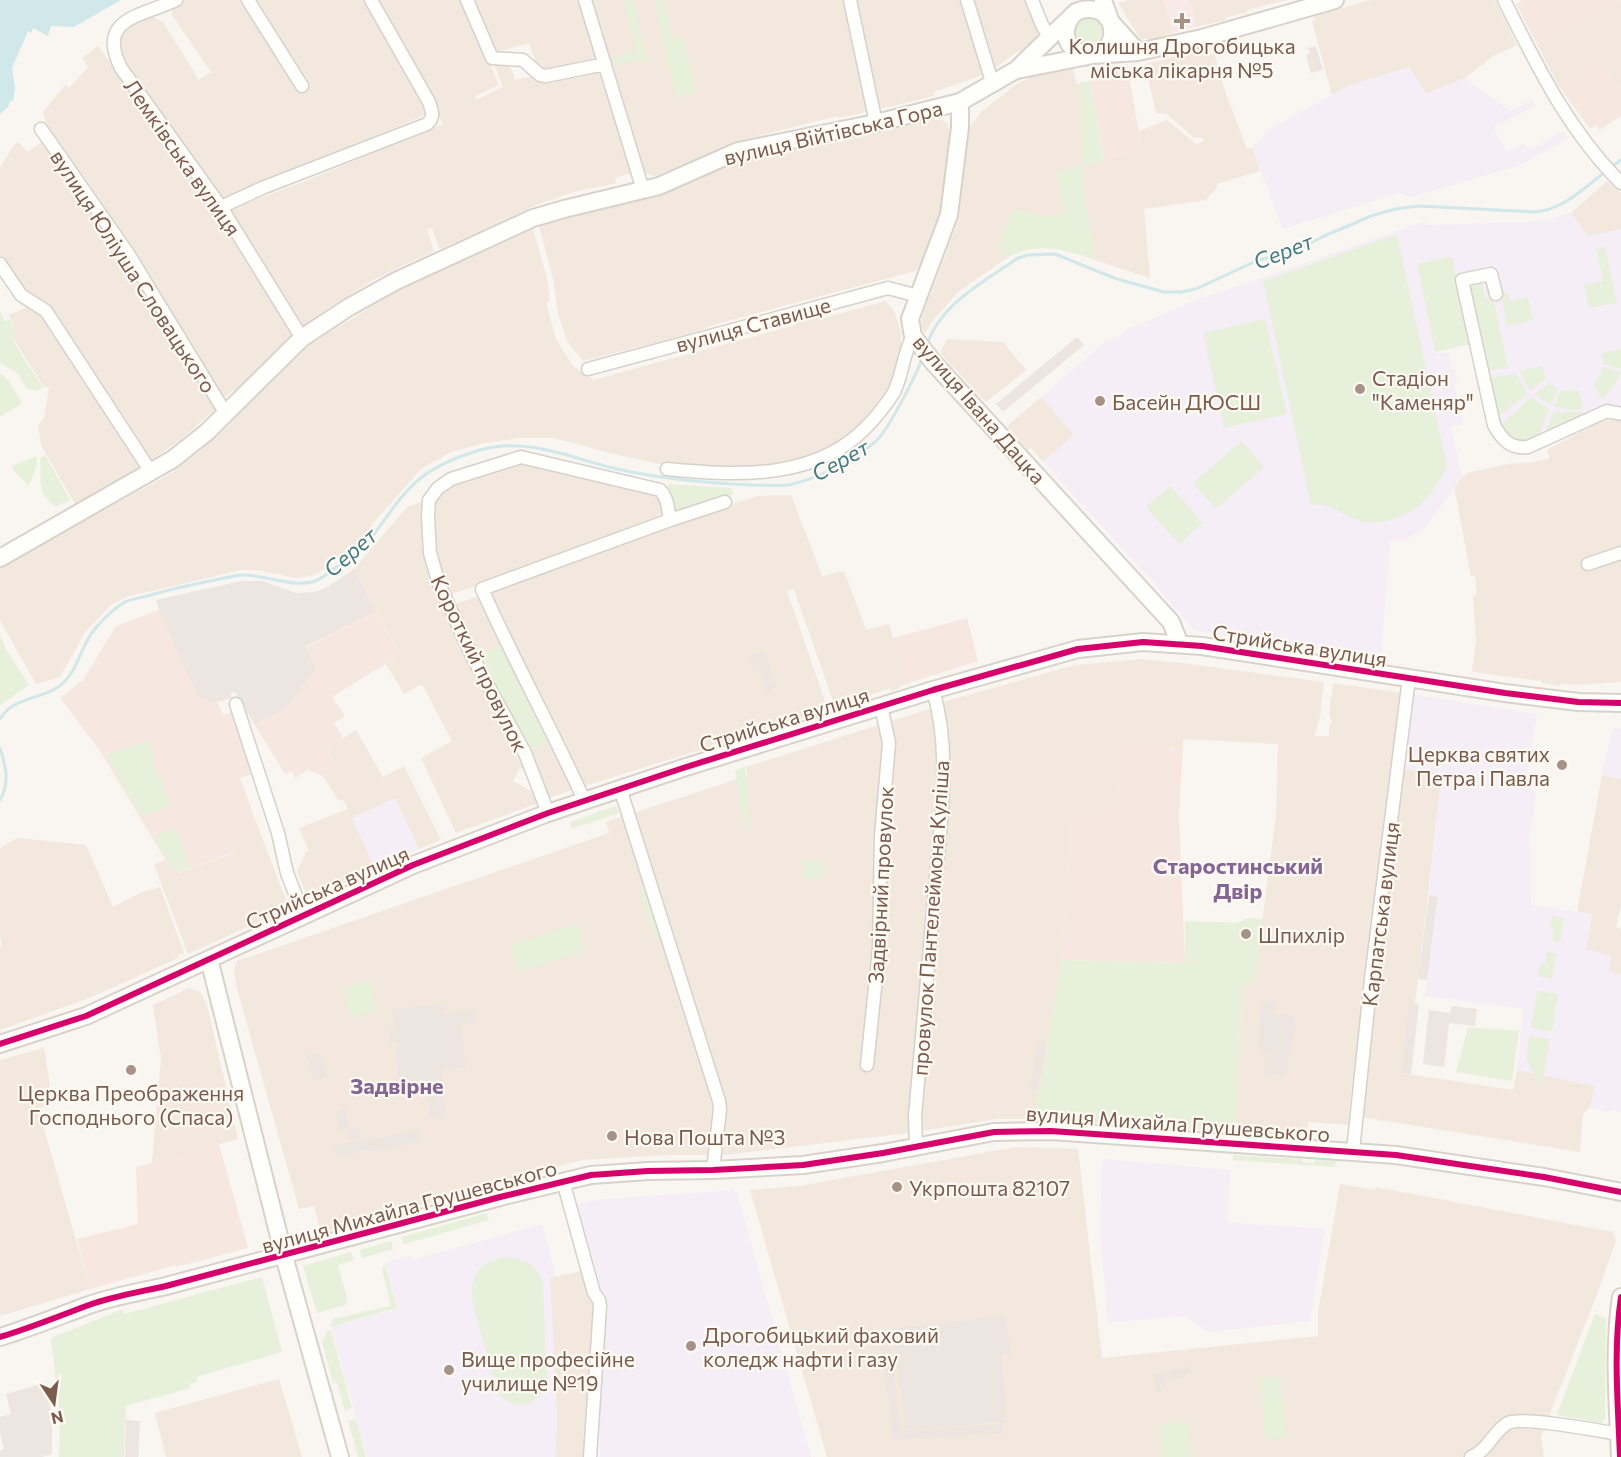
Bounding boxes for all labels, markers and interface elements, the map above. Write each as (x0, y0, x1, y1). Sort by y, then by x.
marker: Колишня Дрогобицька міська лікарня №5 (1173, 12, 1191, 30)
place label: Колишня Дрогобицька міська лікарня №5 (1068, 33, 1296, 82)
street label: Лемківська вулиця (120, 74, 246, 240)
street label: вулиця Війтівська Гора (721, 95, 945, 169)
street label: вулиця Юліуша Словацького (46, 145, 222, 397)
water label: Серет (1249, 227, 1318, 275)
street label: вулиця Ставище (673, 291, 833, 357)
street label: вулиця Івана Дацка (909, 329, 1051, 489)
place label: Стадіон "Каменяр" (1372, 365, 1474, 414)
marker: Стадіон "Каменяр" (1353, 382, 1367, 396)
place label: Басейн ДЮСШ (1112, 389, 1261, 414)
marker: Басейн ДЮСШ (1093, 394, 1107, 408)
water label: Серет (807, 432, 875, 487)
water label: Серет (318, 521, 383, 582)
street label: Короткий провулок (426, 570, 534, 756)
street label: Стрийська вулиця (1211, 619, 1389, 671)
street label: Стрийська вулиця (696, 681, 872, 757)
place label: Церква святих Петра і Павла (1408, 741, 1550, 790)
marker: Церква святих Петра і Павла (1555, 758, 1569, 772)
street label: провулок Пантелеймона Куліша (906, 759, 954, 1077)
street label: Задвірний провулок (862, 785, 898, 985)
street label: Карпатська вулиця (1356, 820, 1404, 1008)
street label: Стрийська вулиця (241, 840, 413, 934)
district label: Старостинський Двір (1153, 852, 1323, 904)
place label: Шпихлір (1258, 922, 1345, 947)
marker: Шпихлір (1239, 927, 1253, 941)
marker: Церква Преображення Господнього (Спаса) (124, 1063, 138, 1077)
district label: Задвірне (350, 1072, 444, 1099)
place label: Церква Преображення Господнього (Спаса) (18, 1080, 244, 1129)
street label: вулиця Михайла Грушевського (1025, 1100, 1331, 1146)
place label: Нова Пошта №3 (624, 1124, 785, 1149)
marker: Нова Пошта №3 (605, 1129, 619, 1143)
street label: вулиця Михайла Грушевського (259, 1154, 559, 1258)
place label: Укрпошта 82107 (909, 1175, 1070, 1200)
marker: Укрпошта 82107 (890, 1180, 904, 1194)
place label: Дрогобицький фаховий коледж нафти і газу (703, 1322, 939, 1371)
marker: Дрогобицький фаховий коледж нафти і газу (684, 1339, 698, 1353)
place label: Вище професійне училище №19 (461, 1346, 635, 1395)
marker: Вище професійне училище №19 (442, 1363, 456, 1377)
north arrow (24, 1373, 84, 1433)
text: N (50, 1407, 65, 1429)

